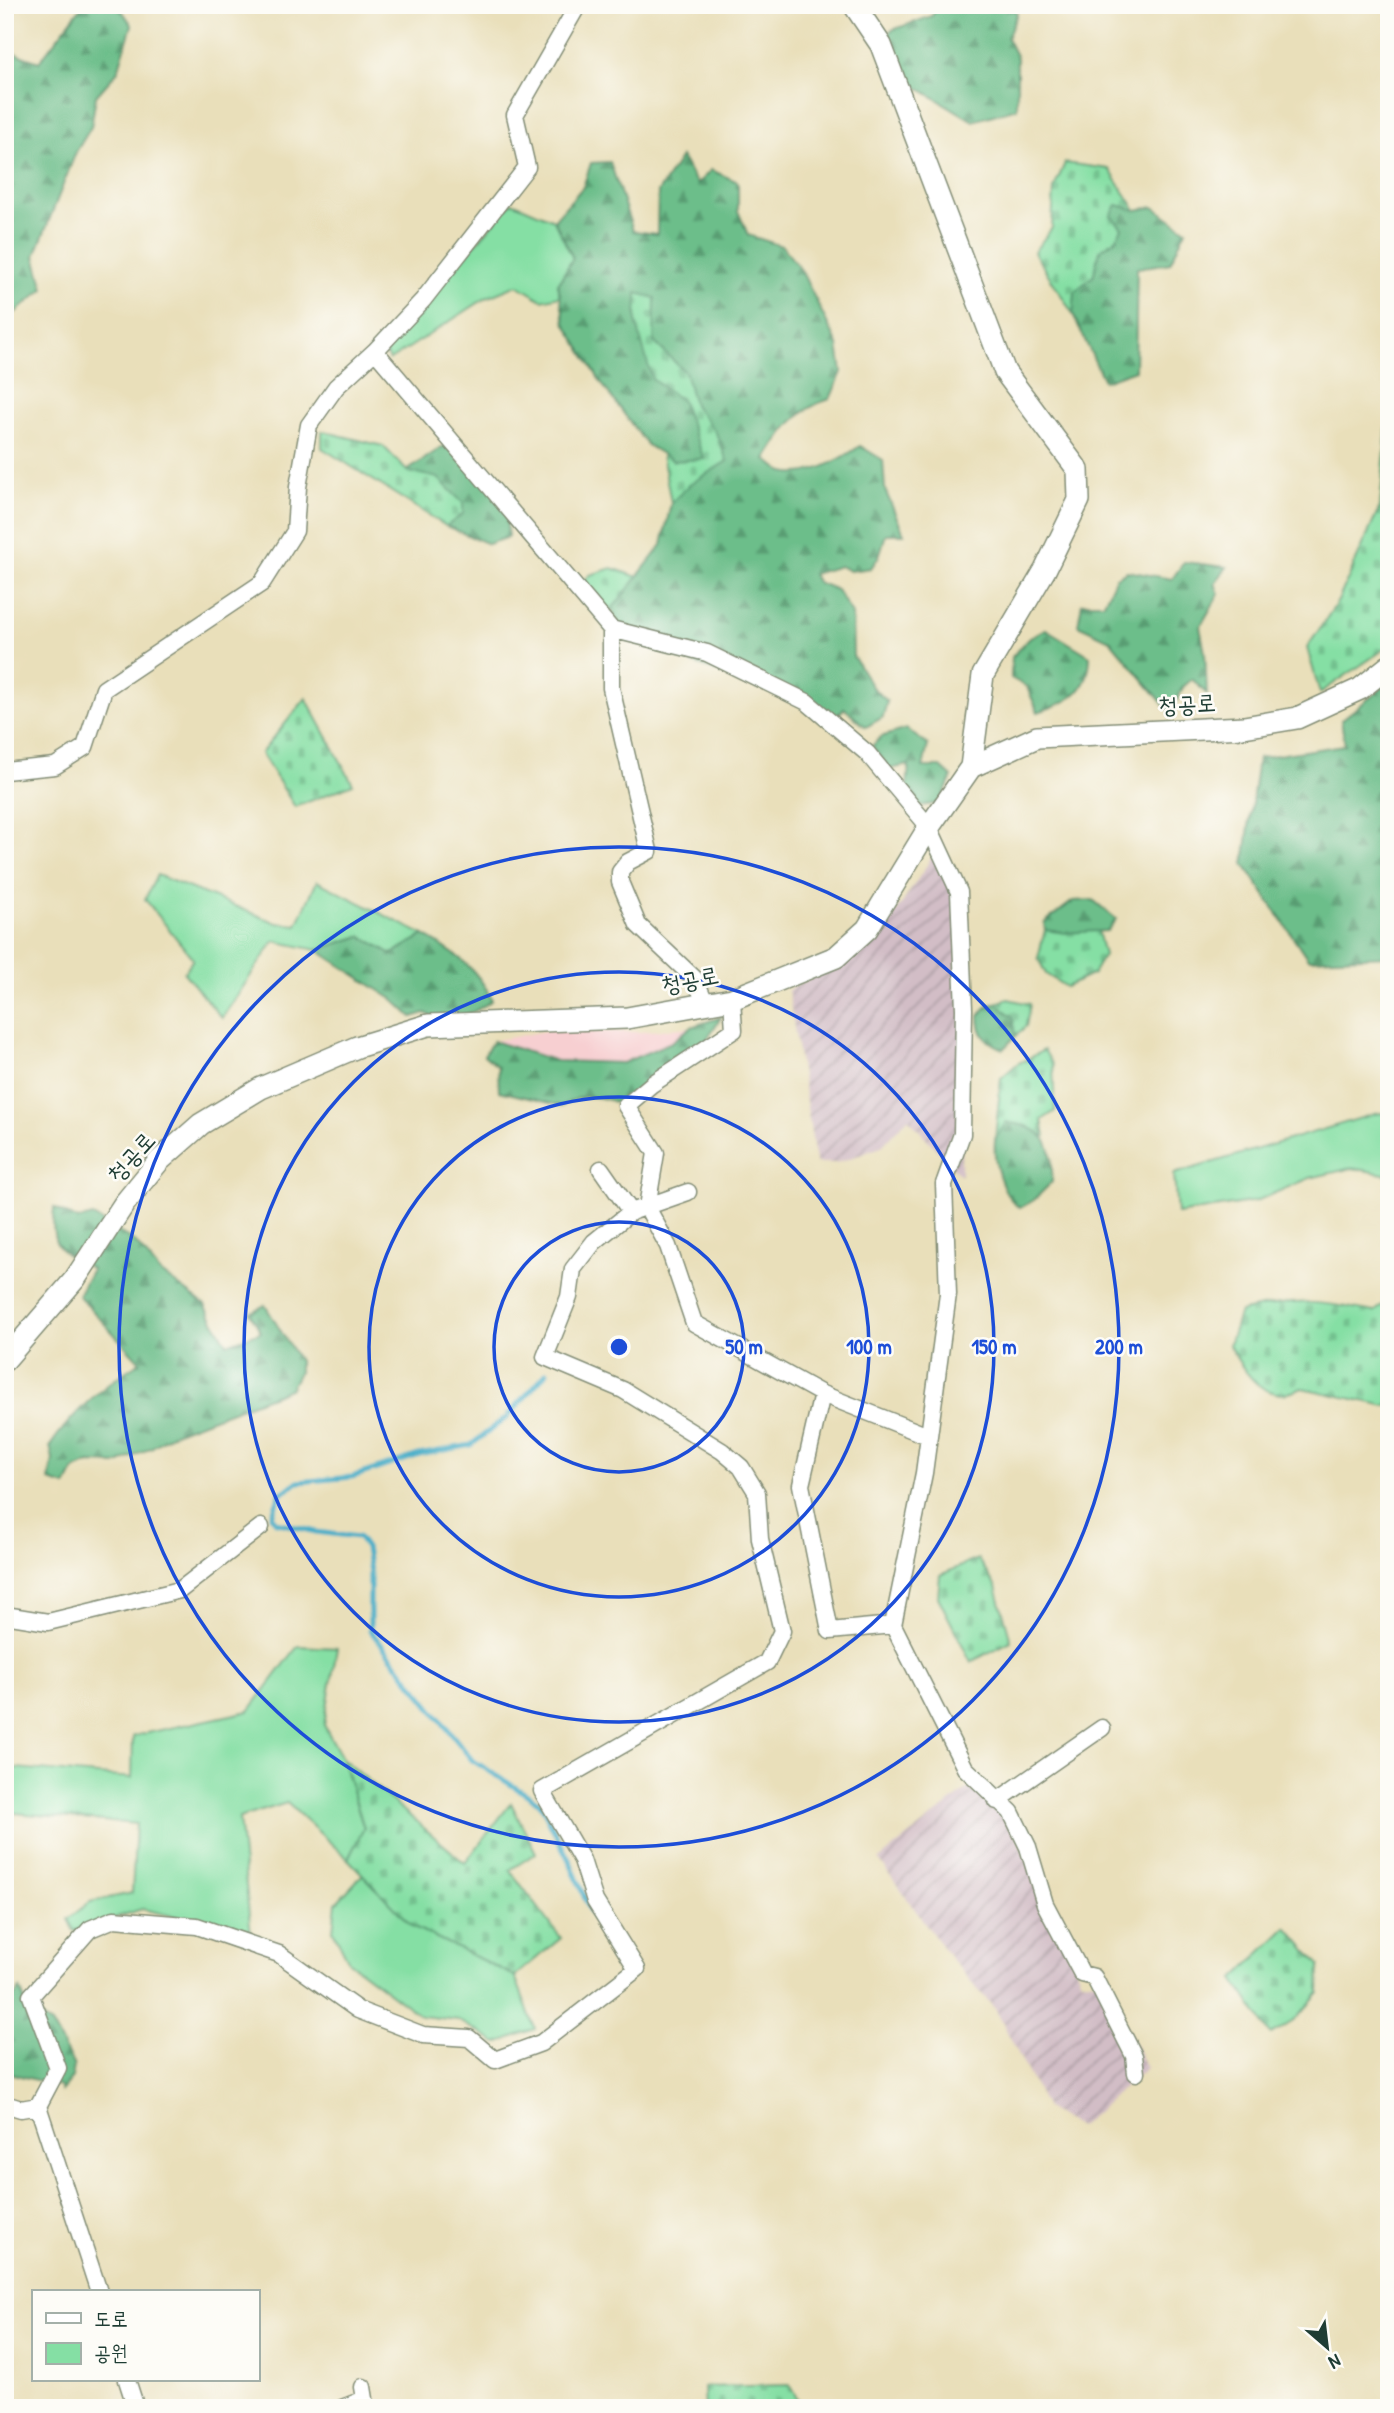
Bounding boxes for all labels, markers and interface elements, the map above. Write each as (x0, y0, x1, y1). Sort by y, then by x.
street label: 청공로 (1157, 686, 1217, 720)
street label: 청공로 (658, 958, 721, 1000)
street label: 청공로 (99, 1124, 162, 1189)
text: 50 m (725, 1332, 763, 1361)
text: 100 m (846, 1332, 892, 1361)
text: 150 m (971, 1332, 1017, 1361)
text: 200 m (1095, 1332, 1143, 1361)
centre of rings (607, 1335, 631, 1359)
legend (32, 2290, 259, 2382)
text: 도로 (94, 2304, 128, 2333)
north arrow (1292, 2312, 1362, 2382)
text: 공원 (94, 2338, 128, 2367)
text: N (1324, 2348, 1346, 2376)

